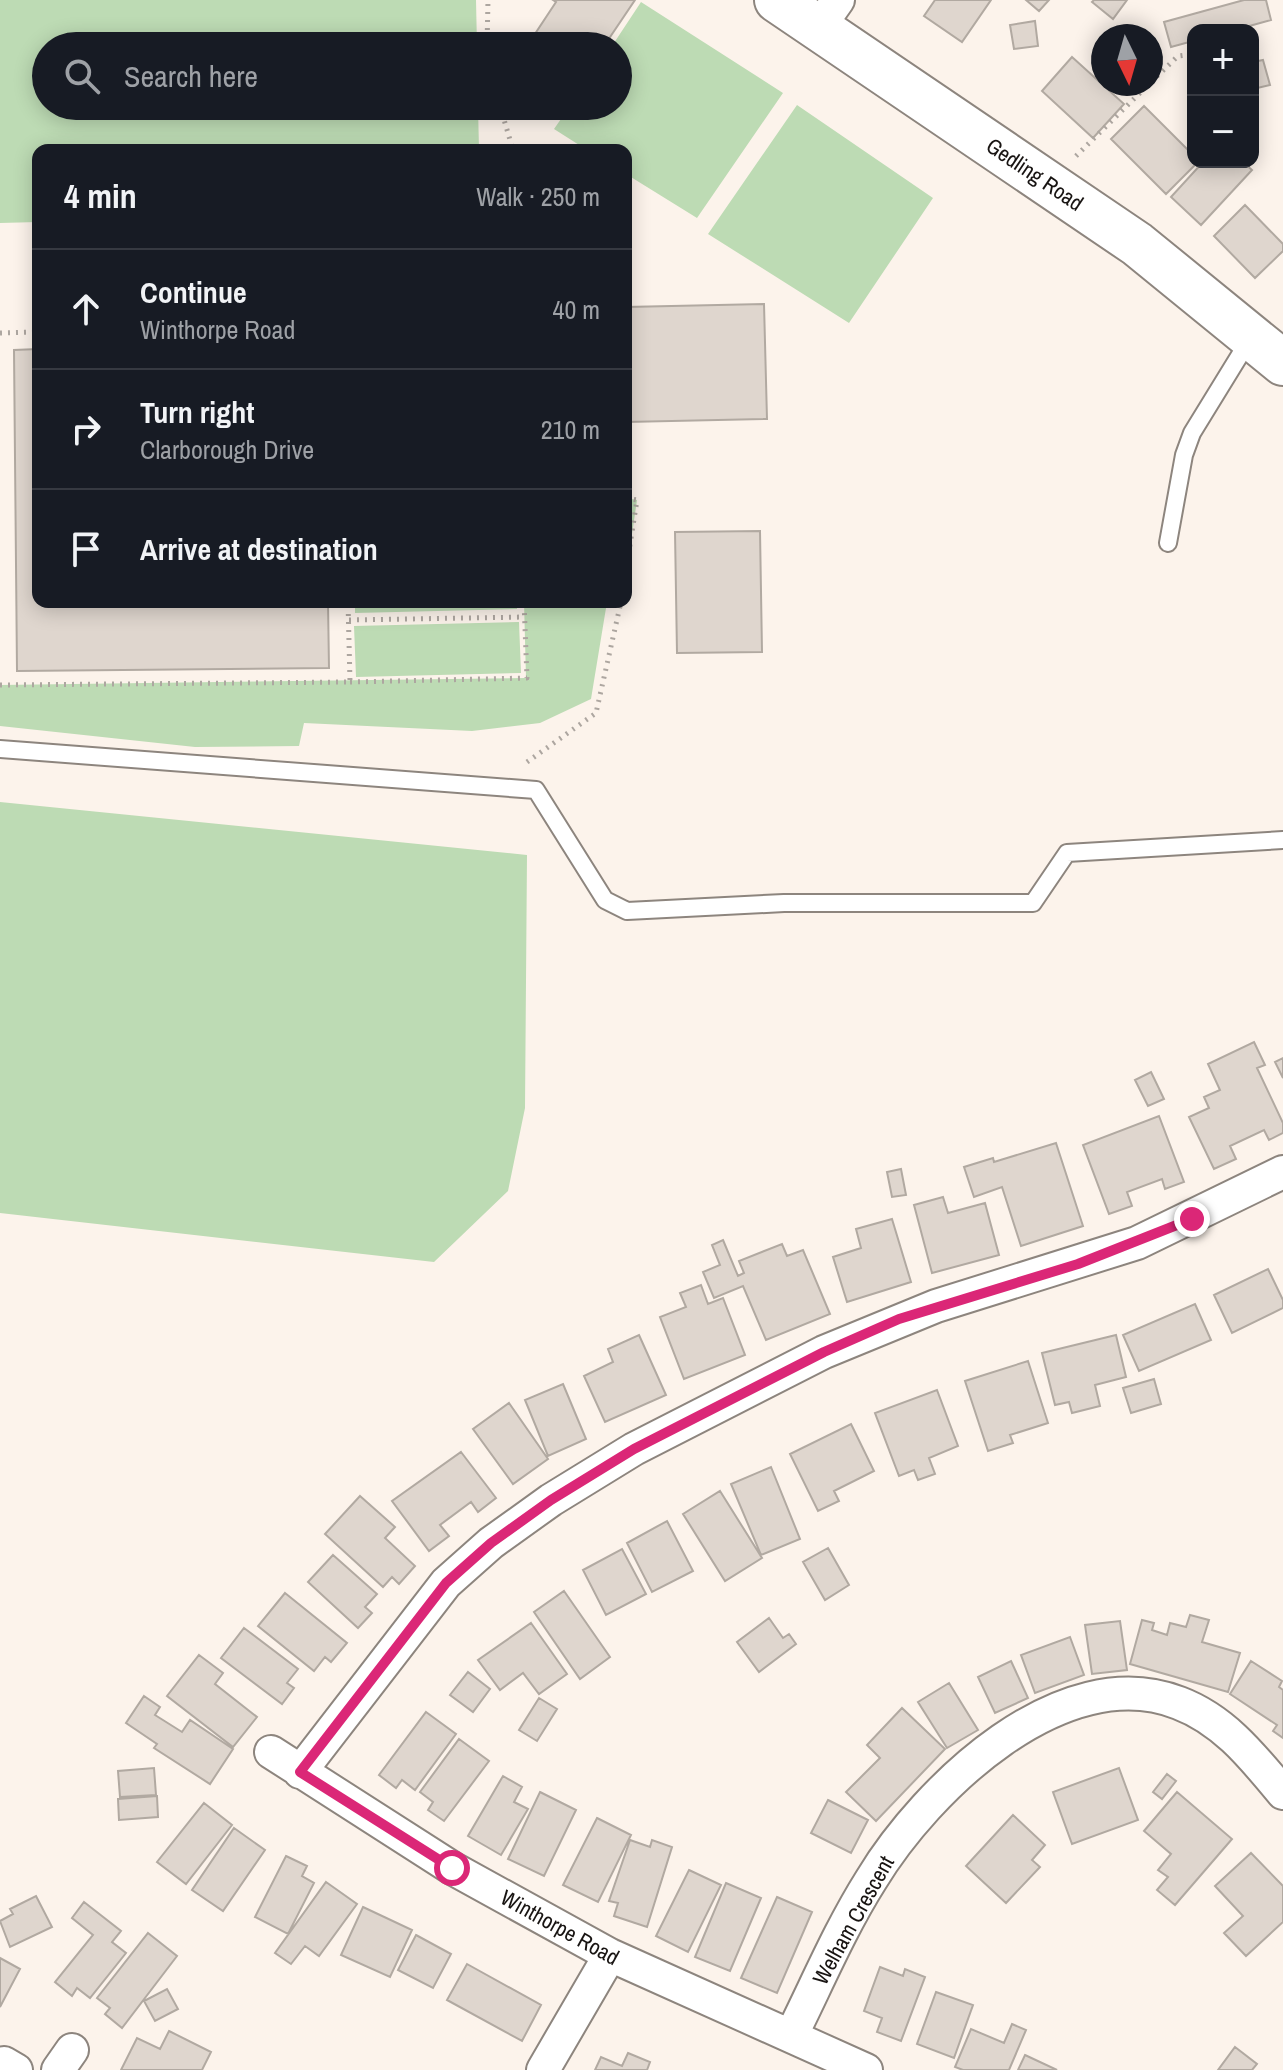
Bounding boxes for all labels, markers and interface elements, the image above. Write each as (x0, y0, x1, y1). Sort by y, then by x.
north arrow (1091, 24, 1163, 96)
map controls (1187, 24, 1259, 168)
button: + (1187, 24, 1259, 96)
search box (32, 32, 632, 120)
icon: search (60, 54, 104, 98)
text: Search here (124, 56, 258, 96)
button: − (1187, 96, 1259, 168)
street label: Gedling Road (980, 130, 1090, 218)
text: 4 min (64, 173, 137, 219)
text: Walk · 250 m (476, 179, 600, 214)
text: Continue (140, 272, 247, 312)
icon: ahead (64, 287, 108, 331)
text: 40 m (553, 292, 600, 327)
text: Winthorpe Road (140, 312, 295, 347)
text: Turn right (140, 392, 254, 432)
icon: right (64, 407, 108, 451)
text: 210 m (541, 412, 600, 447)
text: Clarborough Drive (140, 432, 314, 467)
icon: arrive (64, 527, 108, 571)
text: Arrive at destination (140, 529, 378, 569)
route end (1174, 1201, 1210, 1237)
route start (434, 1850, 470, 1886)
street label: Welham Crescent (805, 1850, 901, 1990)
street label: Winthorpe Road (495, 1882, 625, 1972)

